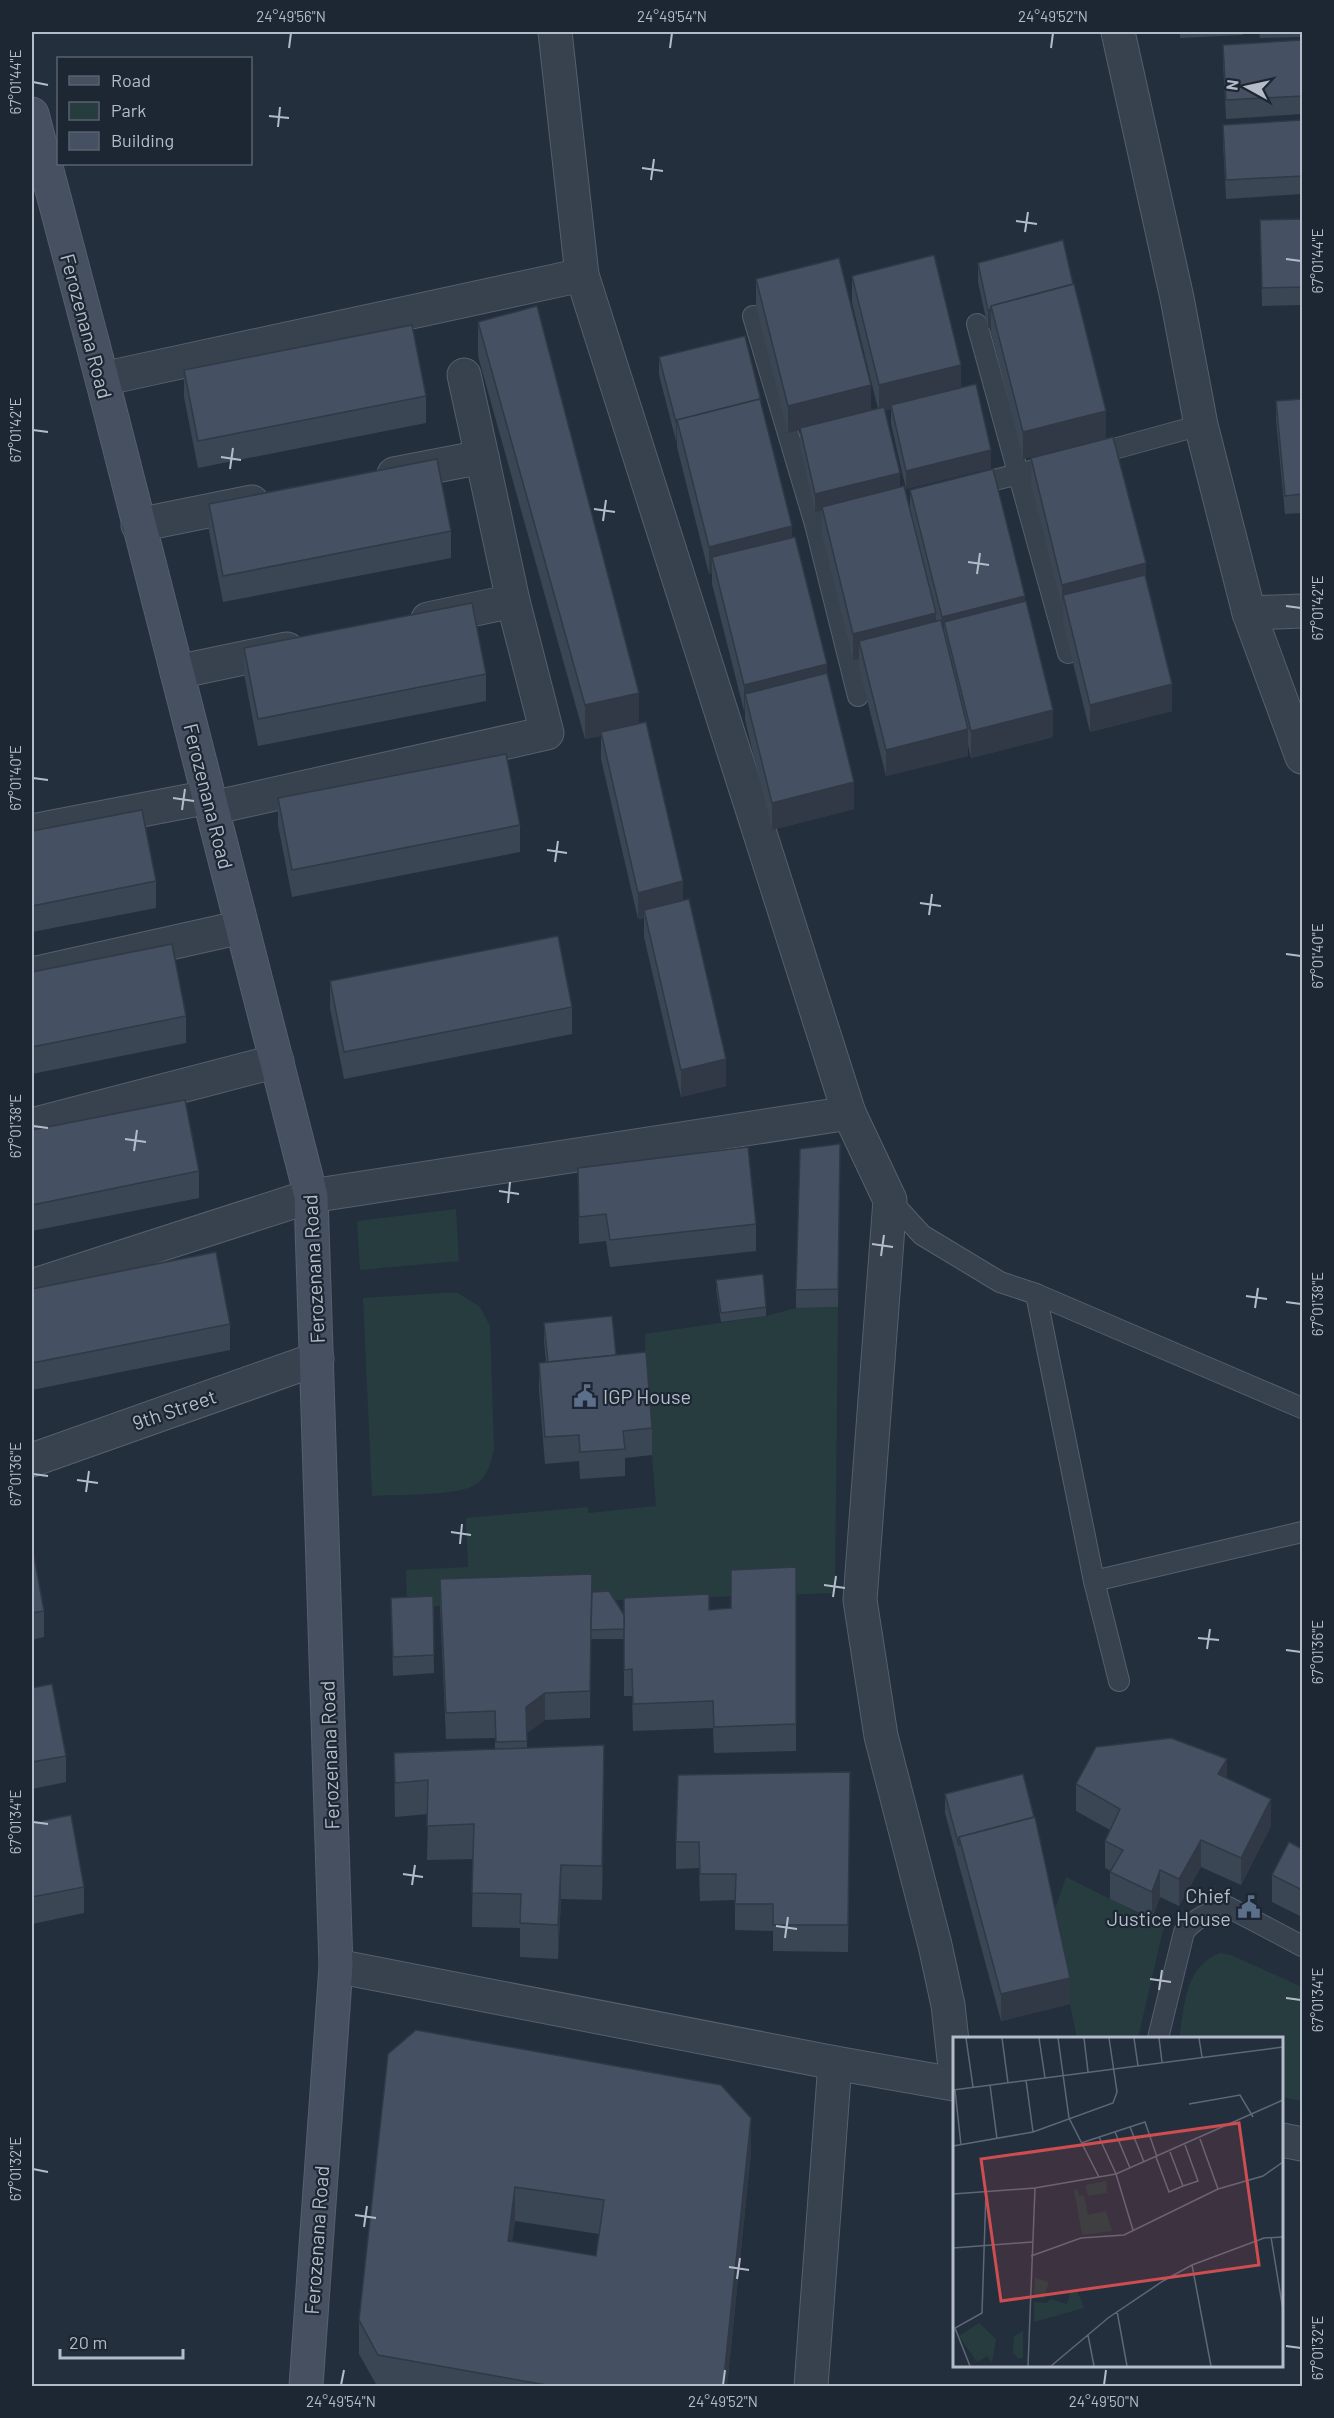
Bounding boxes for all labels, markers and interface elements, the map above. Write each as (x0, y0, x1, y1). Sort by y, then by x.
text: 24°49'56"N (256, 7, 326, 25)
text: 24°49'54"N (637, 7, 707, 25)
text: 24°49'52"N (1018, 7, 1088, 25)
text: 67°01'44"E (6, 49, 24, 115)
legend (57, 57, 252, 165)
north arrow (1217, 57, 1277, 117)
text: Road (111, 69, 151, 91)
text: N (1222, 78, 1242, 91)
text: Park (111, 99, 146, 121)
text: Building (111, 129, 174, 151)
text: 67°01'44"E (1308, 228, 1326, 294)
street label: Ferozenana Road (56, 251, 118, 401)
text: 67°01'42"E (6, 397, 24, 463)
text: 67°01'42"E (1308, 575, 1326, 641)
street label: Ferozenana Road (179, 721, 239, 871)
text: 67°01'40"E (6, 745, 24, 811)
text: 67°01'40"E (1308, 923, 1326, 989)
text: 67°01'38"E (6, 1094, 24, 1158)
street label: Ferozenana Road (297, 1194, 329, 1344)
text: 67°01'38"E (1308, 1272, 1326, 1336)
street label: 9th Street (129, 1383, 219, 1435)
public building icon: IGP House (572, 1383, 598, 1409)
place label: IGP House (603, 1384, 691, 1408)
text: 67°01'36"E (6, 1442, 24, 1506)
text: 67°01'36"E (1308, 1620, 1326, 1684)
street label: Ferozenana Road (314, 1680, 344, 1830)
text: 67°01'34"E (6, 1790, 24, 1854)
place label: Chief Justice House (1107, 1883, 1231, 1930)
public building icon: Chief Justice House (1236, 1894, 1262, 1920)
text: 67°01'34"E (1308, 1968, 1326, 2032)
inset map (953, 2037, 1283, 2367)
text: 67°01'32"E (6, 2137, 24, 2201)
street label: Ferozenana Road (299, 2165, 333, 2315)
text: 67°01'32"E (1308, 2316, 1326, 2380)
scale bar (60, 2322, 183, 2360)
text: 20 m (69, 2331, 107, 2353)
text: 24°49'54"N (306, 2392, 376, 2410)
text: 24°49'52"N (688, 2392, 758, 2410)
text: 24°49'50"N (1069, 2392, 1139, 2410)

